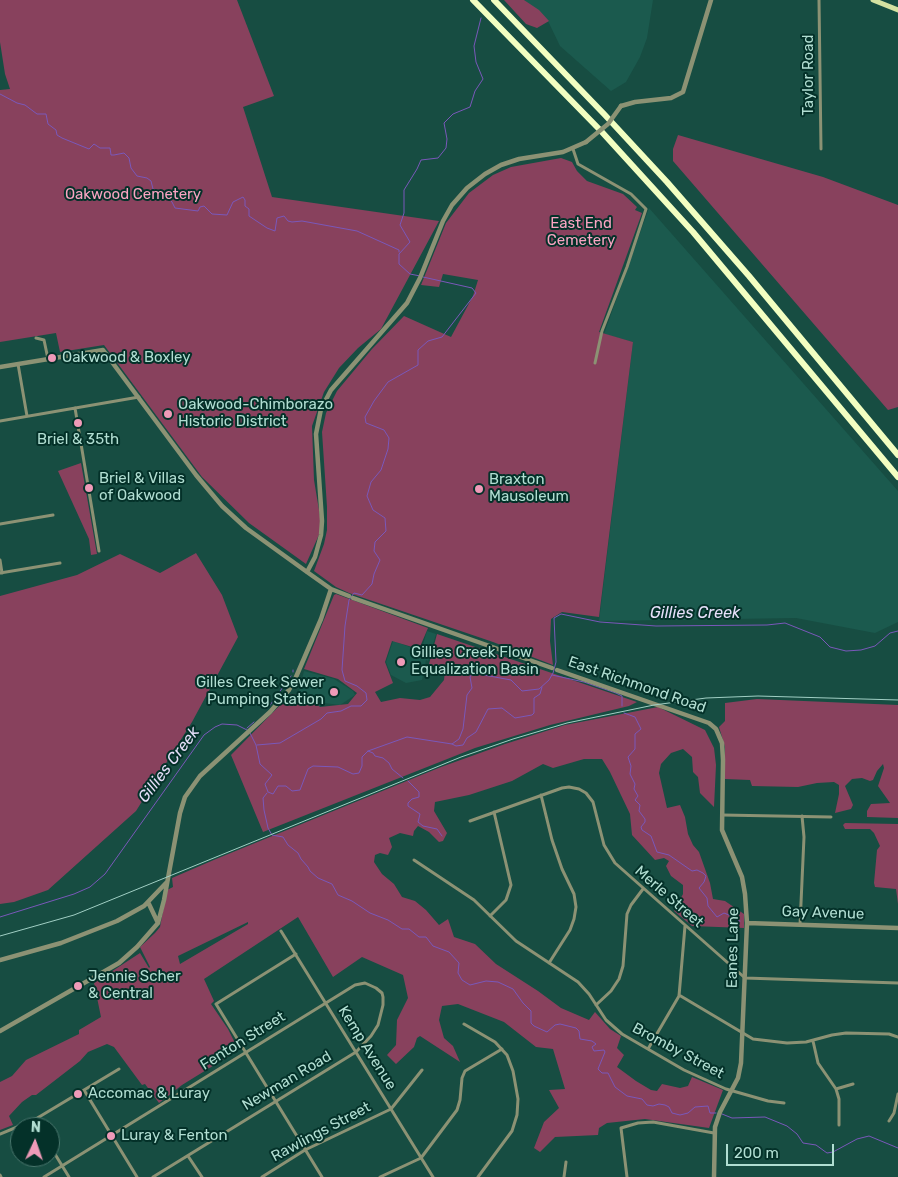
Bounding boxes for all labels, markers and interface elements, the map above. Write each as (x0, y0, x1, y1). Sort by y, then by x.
street label: Taylor Road (800, 35, 818, 115)
park label: Oakwood Cemetery (65, 186, 201, 204)
park label: East End Cemetery (547, 215, 615, 250)
place label: Oakwood & Boxley (62, 349, 190, 367)
marker: Oakwood & Boxley (46, 352, 58, 364)
place label: Oakwood-Chimborazo Historic District (178, 396, 333, 431)
marker: Oakwood-Chimborazo Historic District (162, 408, 174, 420)
marker: Briel & 35th (72, 417, 84, 429)
place label: Briel & 35th (37, 431, 119, 449)
place label: Briel & Villas of Oakwood (99, 470, 185, 505)
place label: Braxton Mausoleum (489, 471, 569, 506)
marker: Briel & Villas of Oakwood (83, 482, 95, 494)
marker: Braxton Mausoleum (473, 483, 485, 495)
water label: Gillies Creek (650, 603, 740, 623)
place label: Gillies Creek Flow Equalization Basin (411, 644, 539, 679)
street label: East Richmond Road (566, 653, 708, 717)
marker: Gillies Creek Flow Equalization Basin (395, 656, 407, 668)
place label: Gilles Creek Sewer Pumping Station (196, 674, 324, 709)
marker: Gilles Creek Sewer Pumping Station (328, 686, 340, 698)
water label: Gillies Creek (134, 723, 204, 807)
street label: Merle Street (631, 862, 707, 932)
street label: Gay Avenue (781, 903, 865, 923)
street label: Eanes Lane (723, 908, 743, 988)
place label: Jennie Scher & Central (88, 968, 181, 1003)
marker: Jennie Scher & Central (72, 980, 84, 992)
street label: Kemp Avenue (334, 1003, 400, 1093)
street label: Fenton Street (197, 1008, 289, 1074)
street label: Bromby Street (629, 1019, 727, 1083)
street label: Newman Road (239, 1047, 335, 1115)
place label: Accomac & Luray (88, 1085, 210, 1103)
marker: Accomac & Luray (72, 1088, 84, 1100)
street label: Rawlings Street (268, 1098, 374, 1166)
north arrow (10, 1117, 60, 1167)
text: N (30, 1119, 41, 1136)
place label: Luray & Fenton (121, 1127, 227, 1145)
marker: Luray & Fenton (105, 1130, 117, 1142)
scale bar (728, 1134, 836, 1166)
text: 200 m (734, 1144, 779, 1162)

